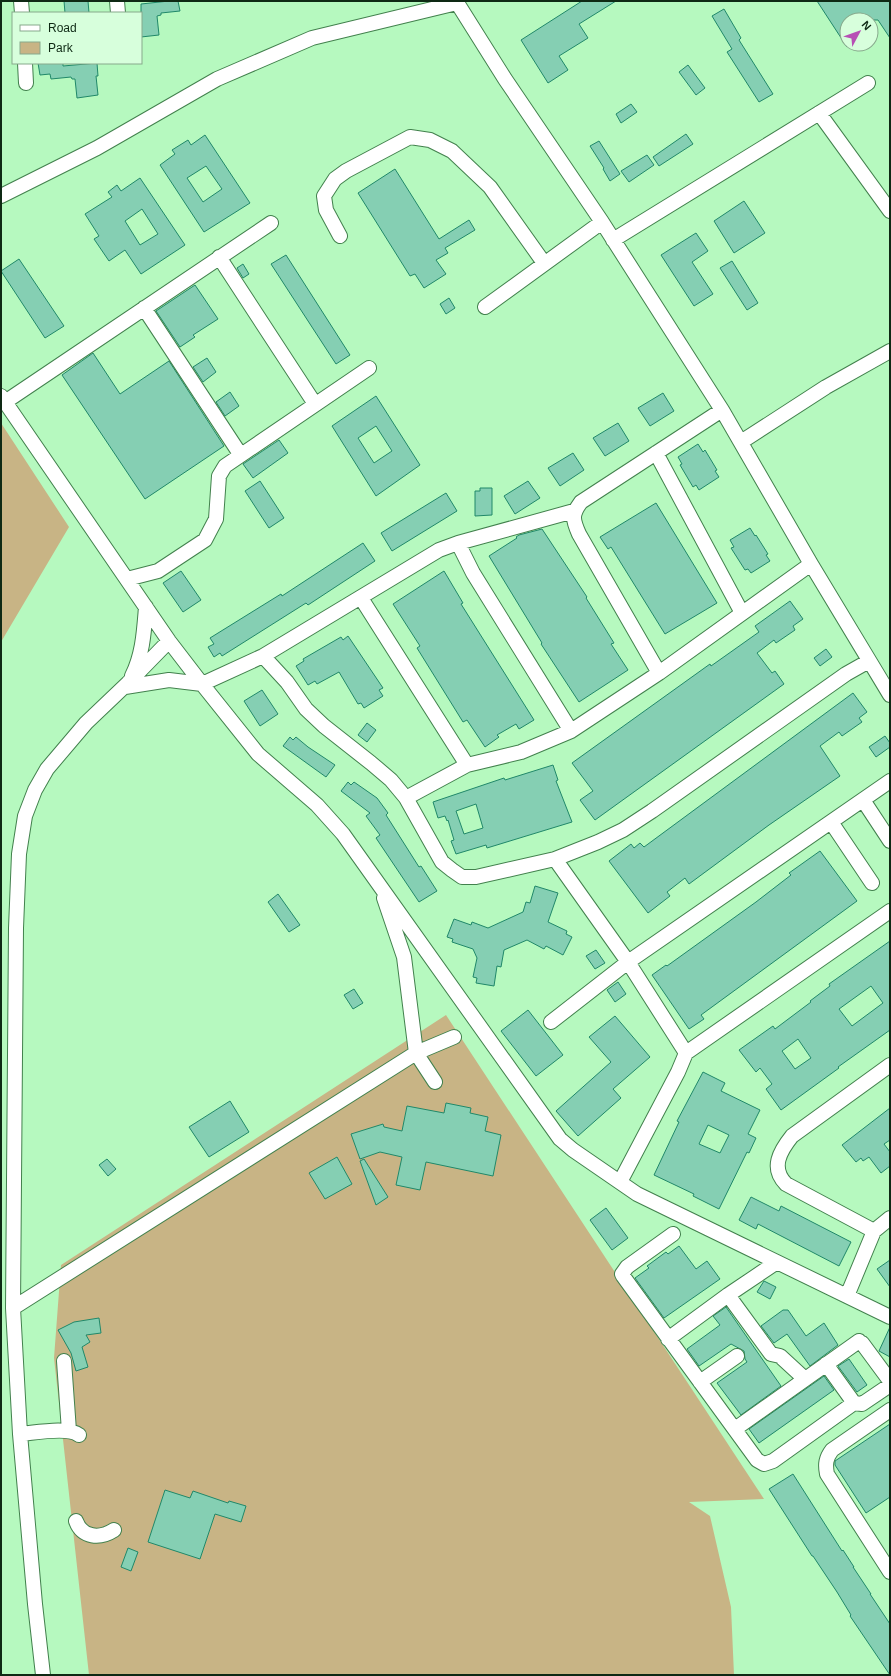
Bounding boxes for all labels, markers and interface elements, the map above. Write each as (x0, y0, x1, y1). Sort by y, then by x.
legend (12, 12, 142, 64)
north arrow (839, 12, 879, 52)
text: N (859, 19, 874, 32)
text: Road (48, 21, 77, 35)
text: Park (48, 41, 74, 55)

